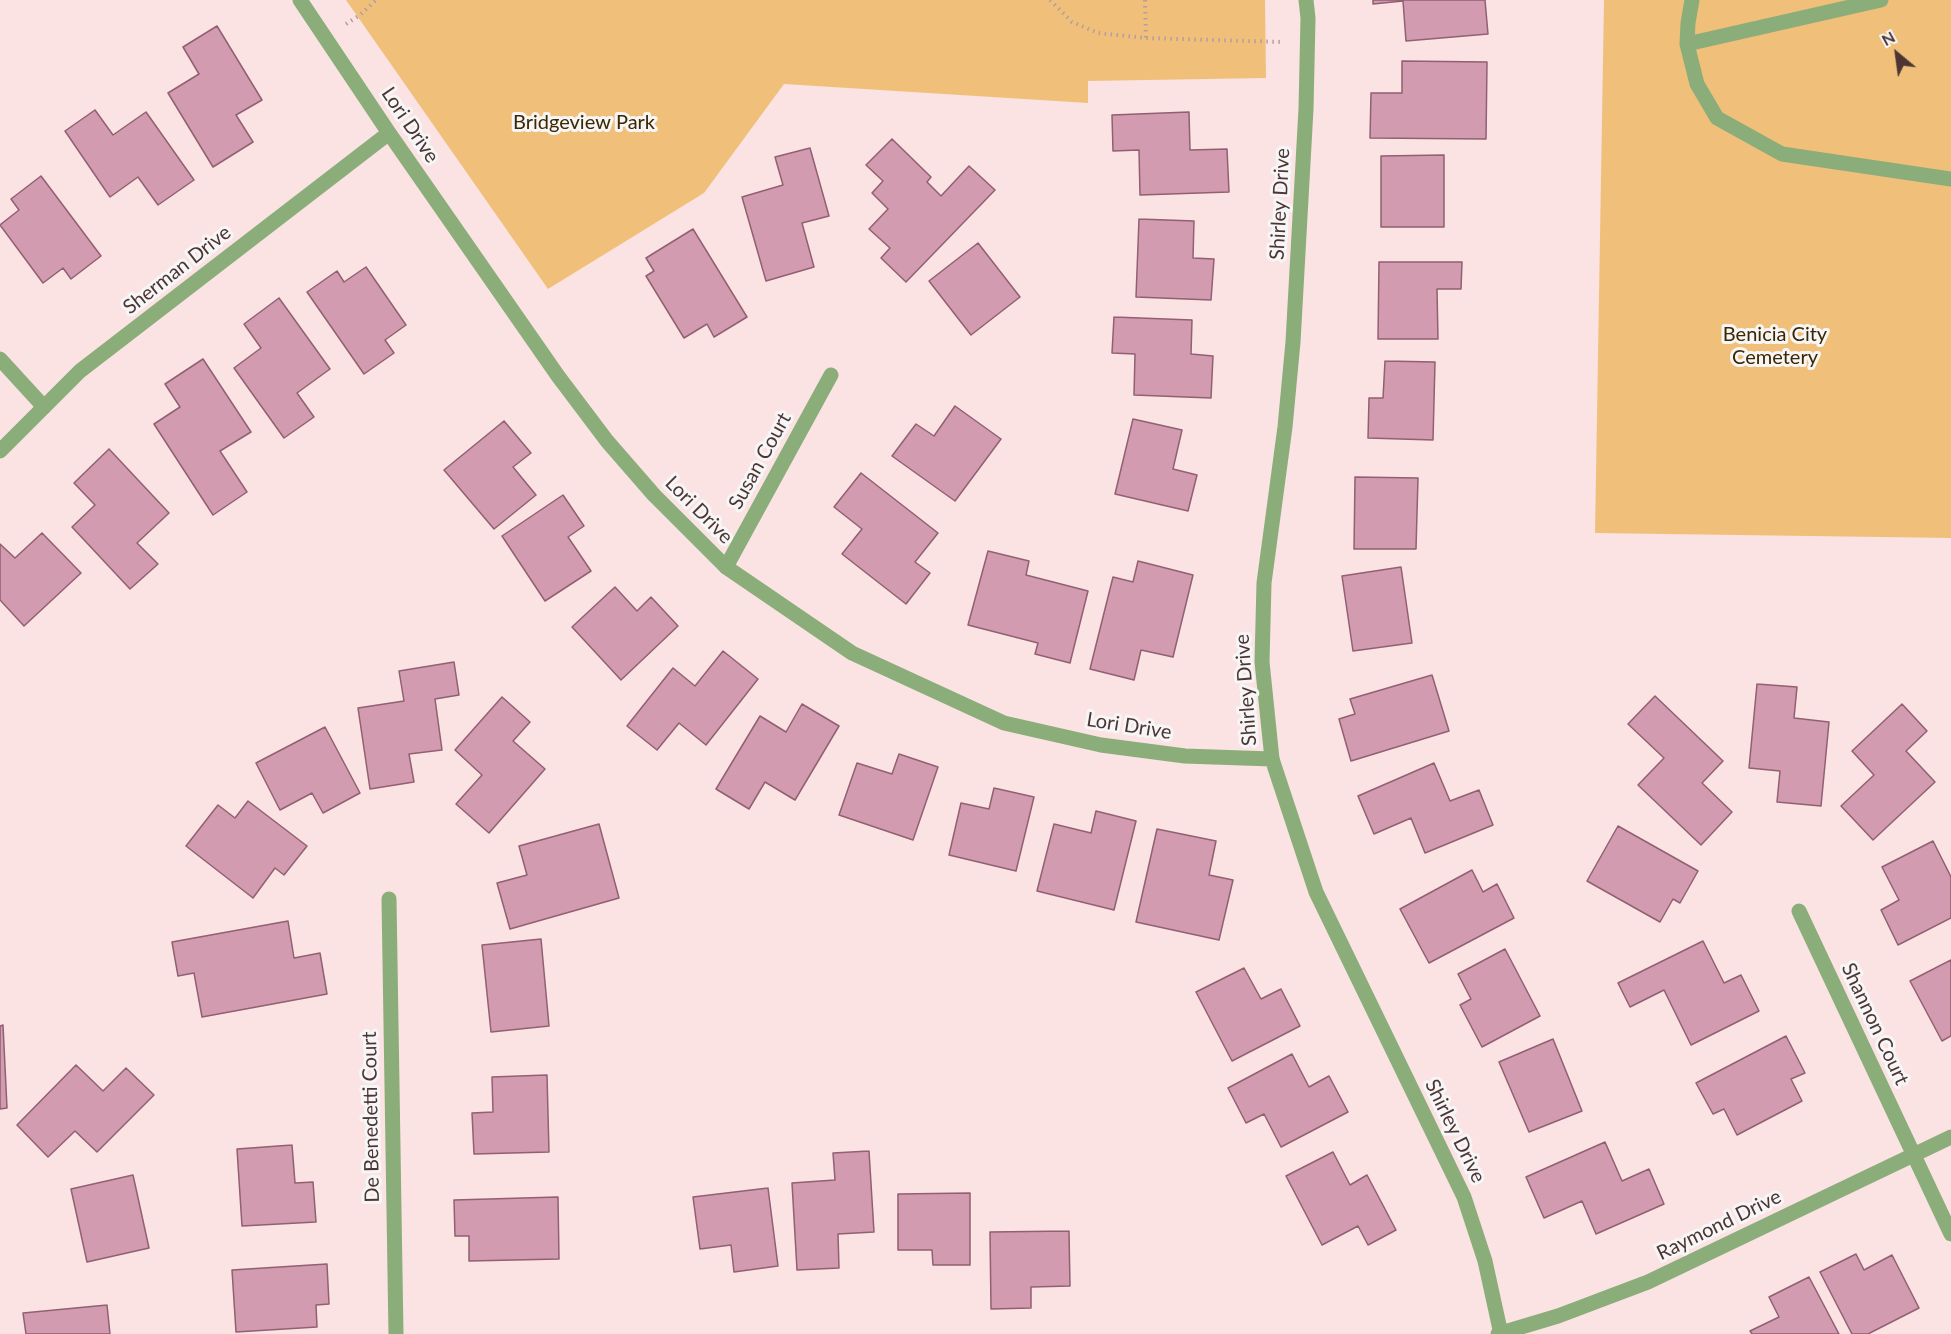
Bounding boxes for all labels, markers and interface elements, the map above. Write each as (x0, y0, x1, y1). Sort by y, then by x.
north arrow (1867, 24, 1927, 84)
text: N (1878, 27, 1898, 49)
street label: Lori Drive (376, 83, 444, 167)
park label: Bridgeview Park (513, 111, 655, 135)
street label: Shirley Drive (1265, 147, 1295, 261)
street label: Sherman Drive (118, 221, 236, 319)
park label: Benicia City Cemetery (1723, 323, 1827, 370)
street label: Susan Court (724, 408, 796, 514)
street label: Lori Drive (660, 471, 738, 549)
street label: Shirley Drive (1230, 633, 1262, 747)
street label: Lori Drive (1085, 707, 1173, 745)
street label: Shannon Court (1836, 959, 1914, 1089)
street label: De Benedetti Court (358, 1031, 384, 1203)
street label: Shirley Drive (1420, 1075, 1490, 1187)
street label: Raymond Drive (1653, 1185, 1785, 1265)

